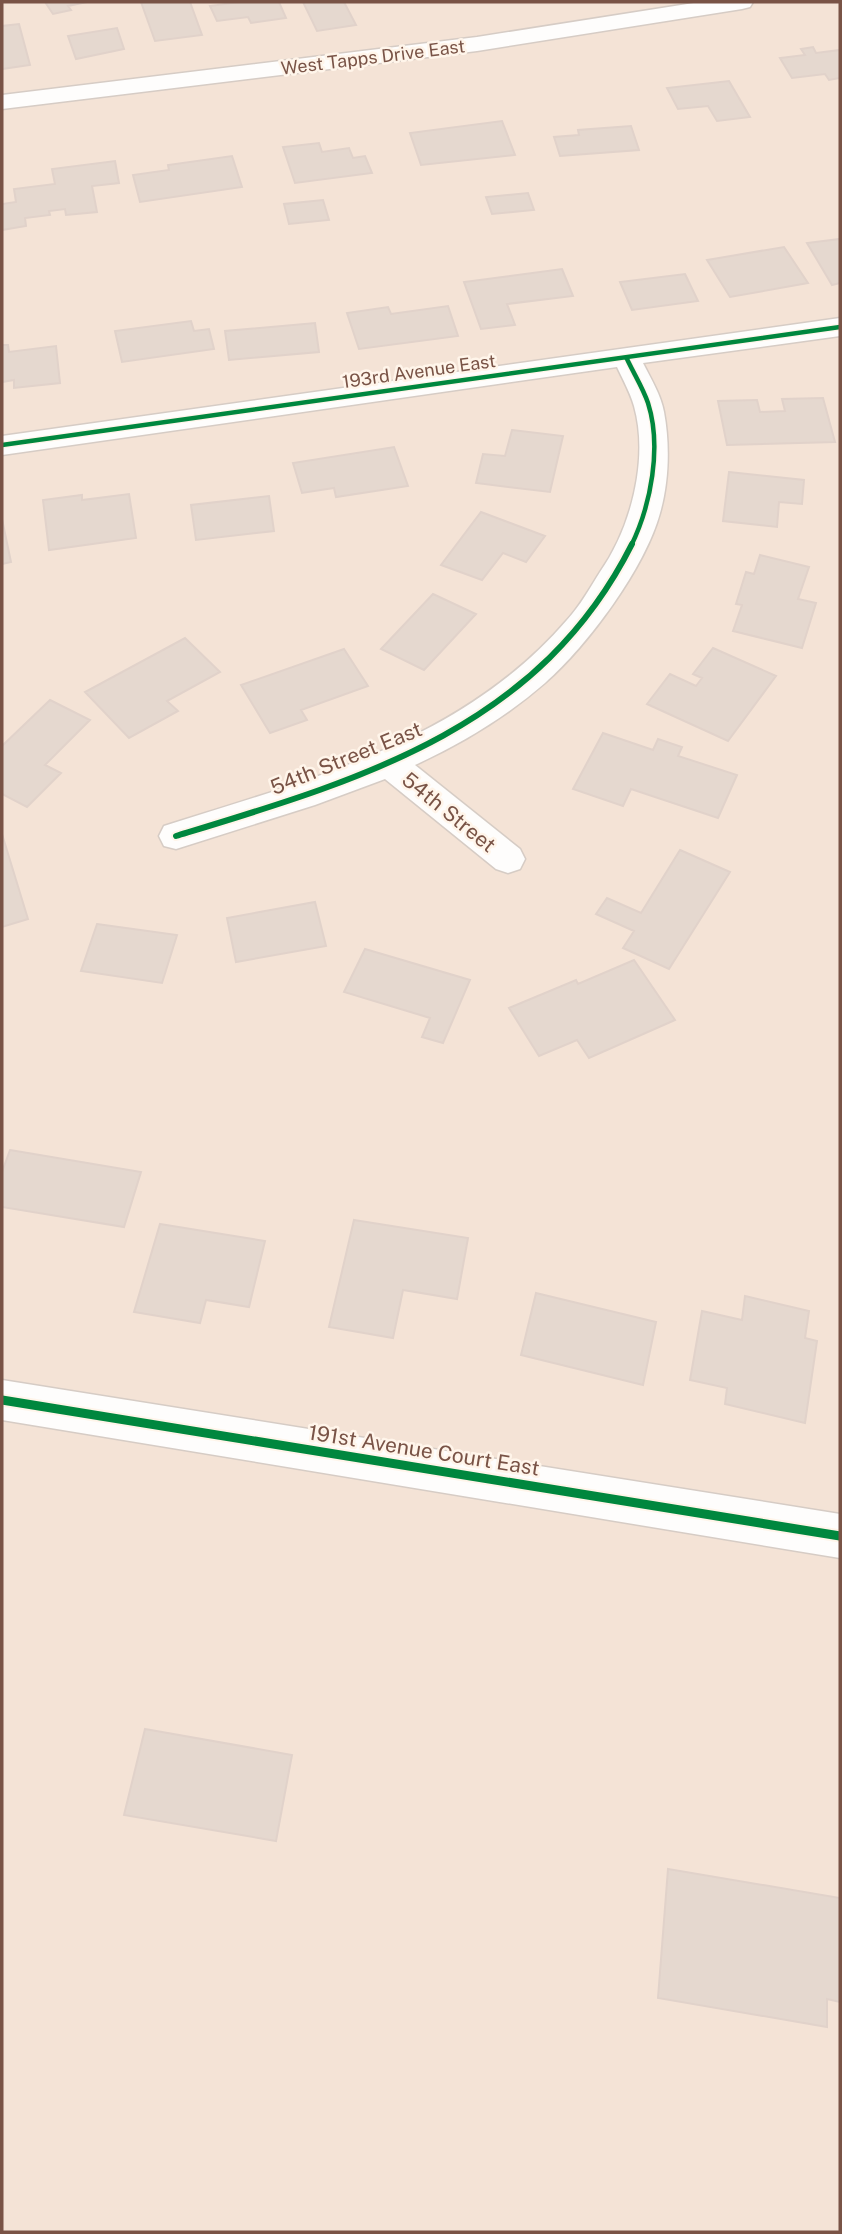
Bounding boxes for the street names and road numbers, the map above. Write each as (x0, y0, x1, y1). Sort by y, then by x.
street label: West Tapps Drive East (280, 35, 466, 79)
street label: 193rd Avenue East (341, 350, 497, 392)
street label: 54th Street East (266, 716, 426, 800)
street label: 54th Street (397, 767, 501, 857)
street label: 191st Avenue Court East (307, 1419, 541, 1481)

